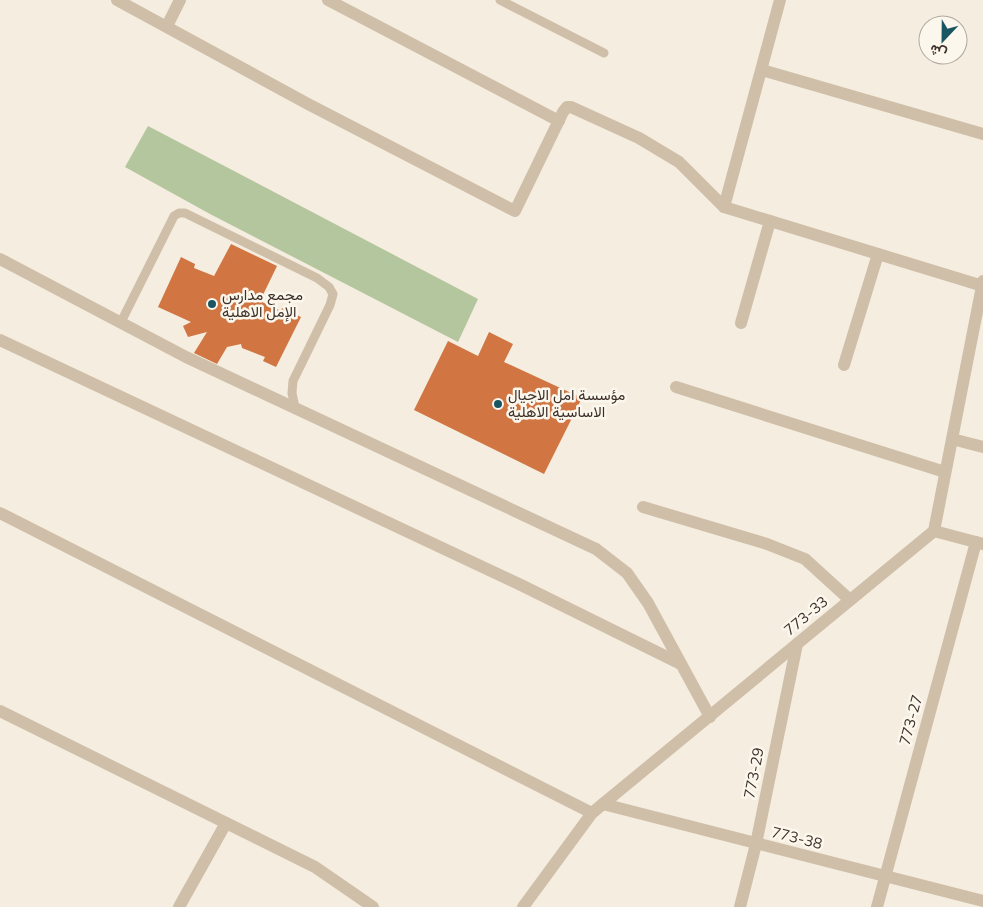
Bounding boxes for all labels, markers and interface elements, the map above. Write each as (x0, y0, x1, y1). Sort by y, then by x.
north arrow (918, 15, 968, 65)
text: ش (927, 40, 949, 64)
place label: مجمع مدارس الإمل الاهلية (222, 285, 303, 322)
marker: مجمع مدارس الإمل الاهلية (206, 298, 218, 310)
place label: مؤسسة امل الاجيال الاساسية الاهلية (508, 385, 625, 421)
marker: مؤسسة امل الاجيال الاساسية الاهلية (492, 398, 504, 410)
street label: 773-33 (780, 592, 831, 639)
street label: 773-27 (895, 693, 926, 747)
street label: 773-29 (739, 746, 768, 800)
street label: 773-38 (770, 822, 824, 853)

